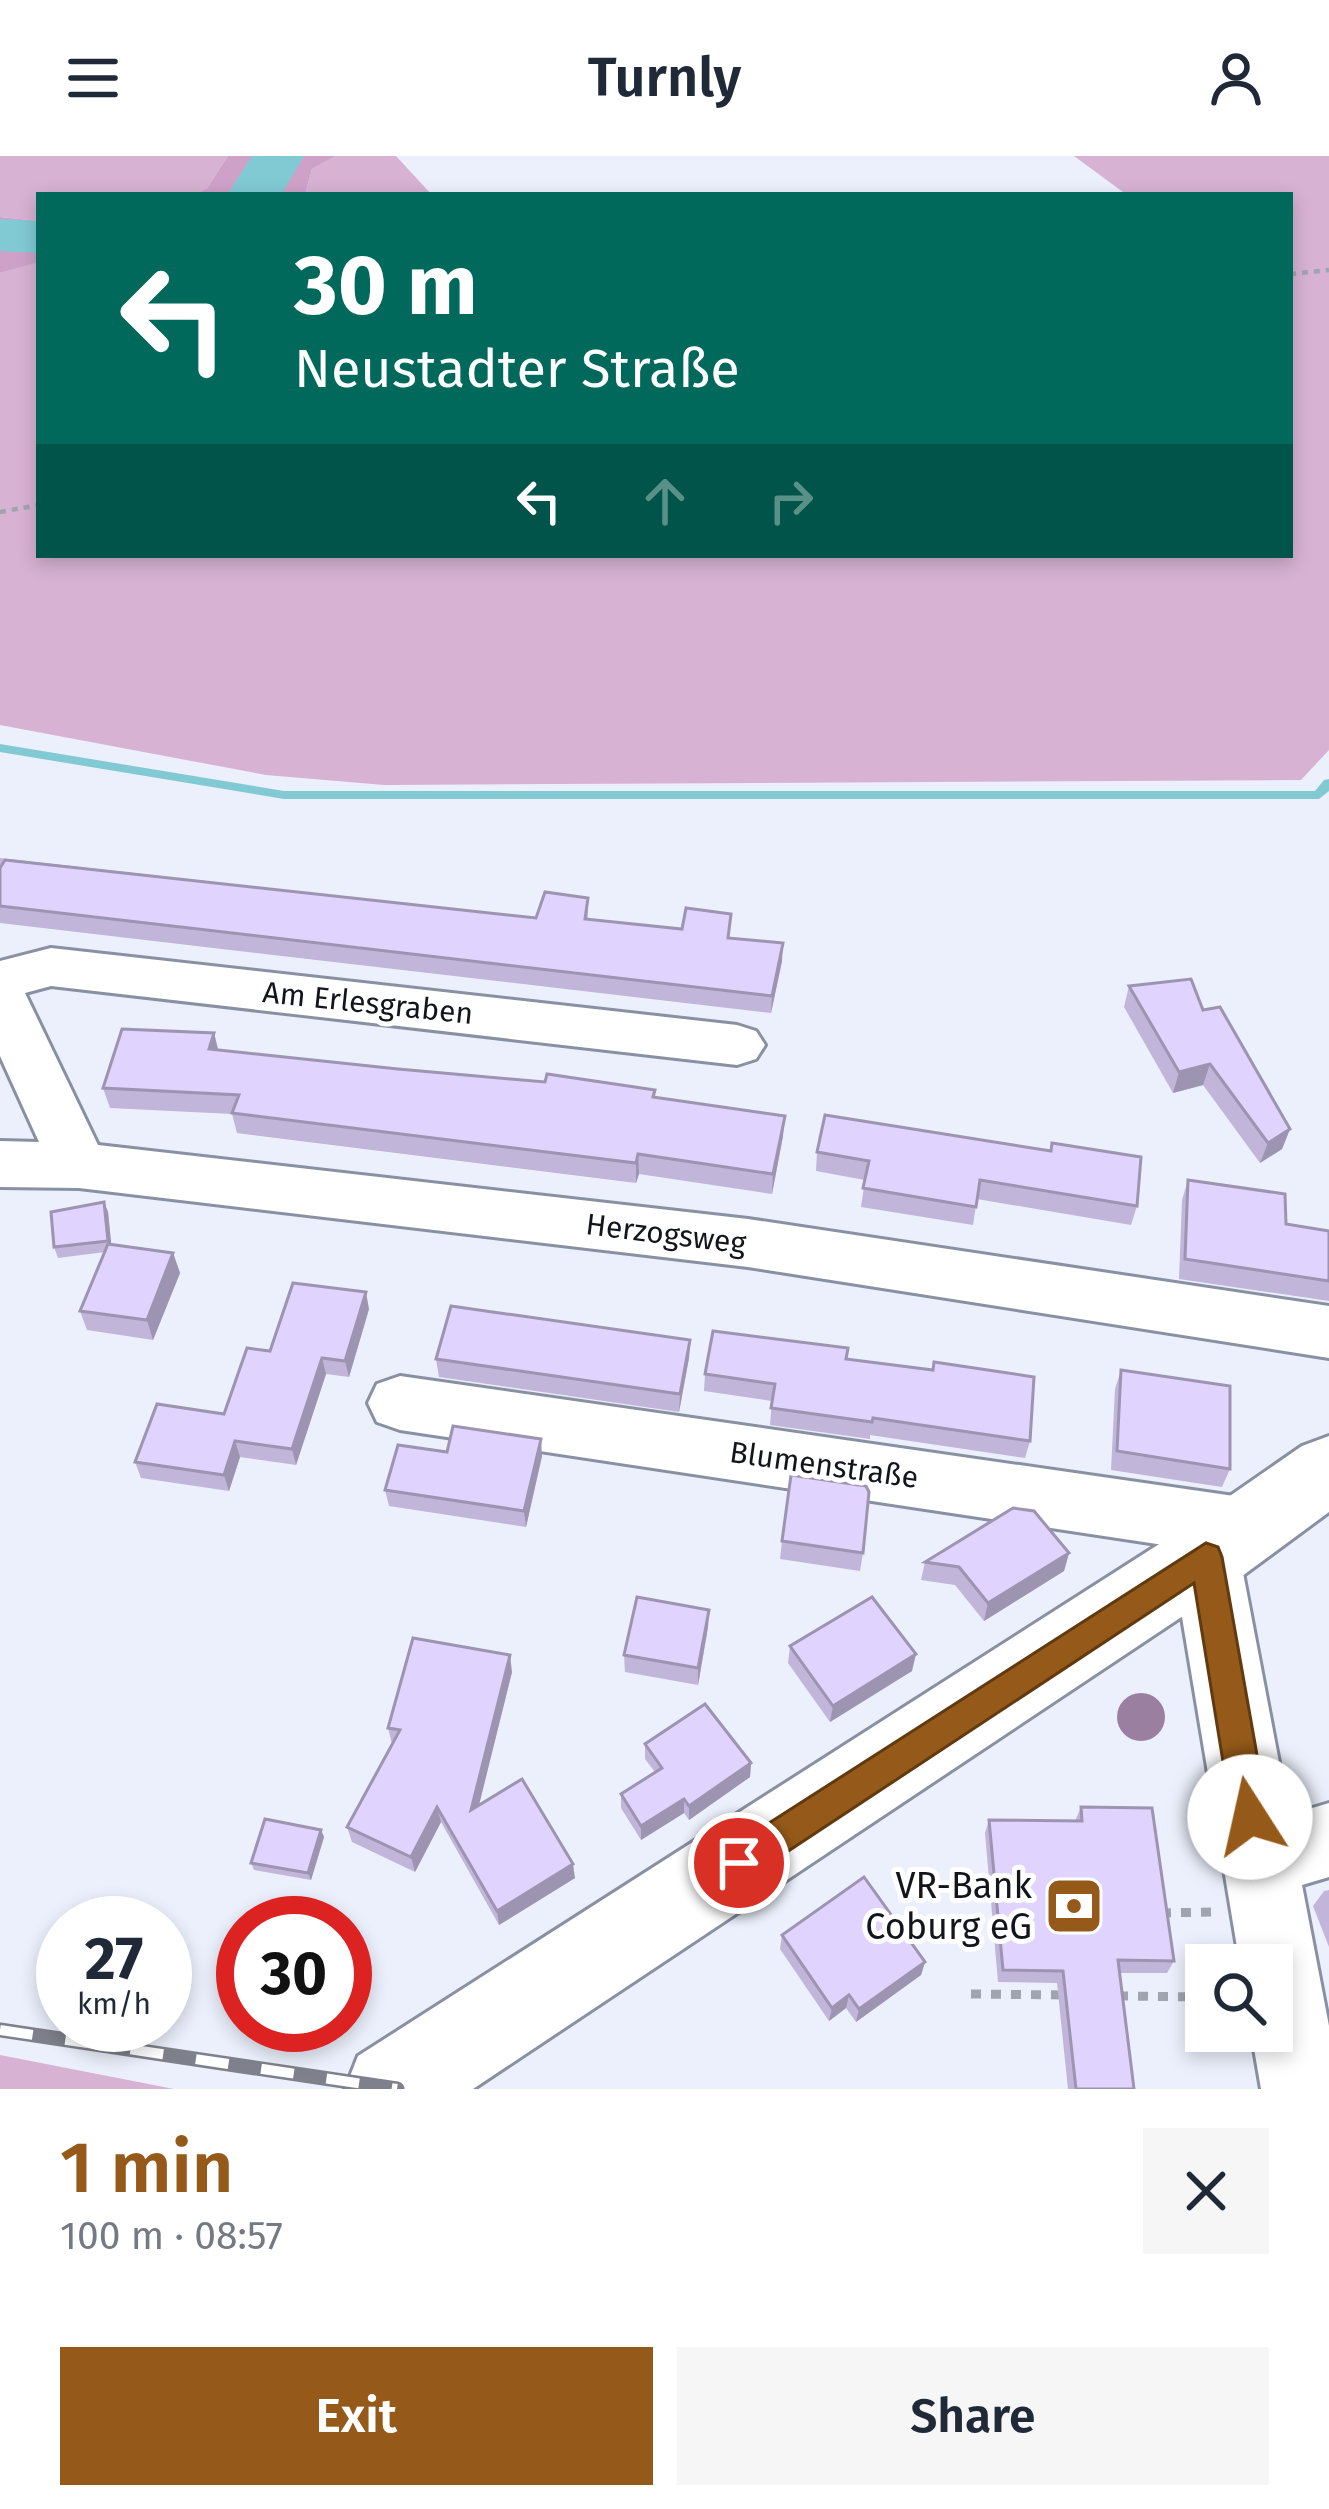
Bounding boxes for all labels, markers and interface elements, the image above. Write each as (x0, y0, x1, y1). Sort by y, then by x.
icon: menu (60, 45, 126, 111)
icon: person (1203, 45, 1269, 111)
text: Turnly (588, 46, 741, 110)
text: 30 m (294, 235, 478, 336)
icon: left (96, 240, 252, 396)
text: Neustadter Straße (294, 337, 740, 401)
icon: left (506, 468, 572, 534)
icon: ahead (632, 468, 698, 534)
icon: right (758, 468, 824, 534)
street label: Am Erlesgraben (261, 974, 475, 1032)
street label: Herzogsweg (584, 1206, 749, 1262)
street label: Blumenstraße (727, 1434, 921, 1496)
position arrow (1187, 1754, 1313, 1880)
pin (688, 1812, 790, 1914)
icon: arrive (706, 1830, 772, 1896)
place label: VR-Bank Coburg eG (865, 1864, 1033, 1949)
bank icon: VR-Bank Coburg eG (1043, 1875, 1105, 1937)
speed limit sign: 30 (216, 1896, 372, 2052)
text: 27 (85, 1923, 143, 1995)
map controls (1185, 1944, 1293, 2052)
button: search (1185, 1944, 1293, 2052)
text: km/h (77, 1986, 151, 2022)
text: 1 min (60, 2125, 233, 2211)
button: close (1143, 2128, 1269, 2254)
text: 100 m · 08:57 (60, 2213, 283, 2259)
button: Exit (60, 2347, 653, 2485)
button: Share (677, 2347, 1269, 2485)

